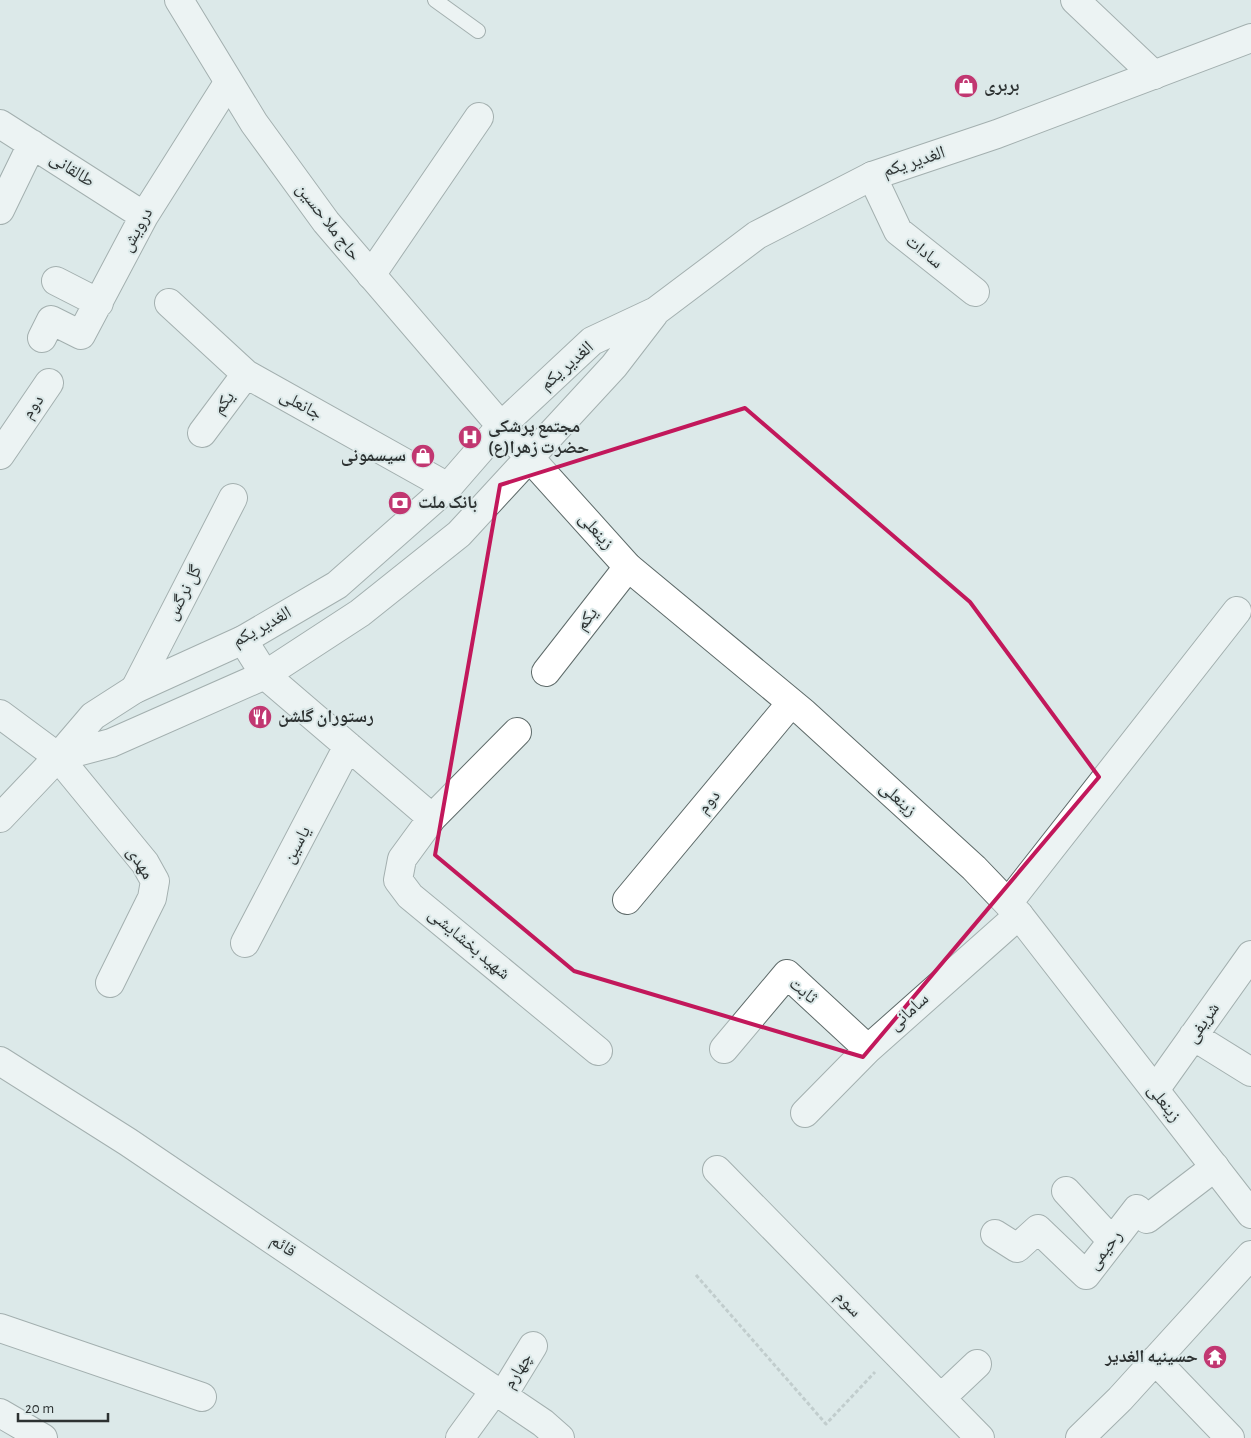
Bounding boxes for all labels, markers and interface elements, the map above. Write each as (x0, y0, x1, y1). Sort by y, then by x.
shop icon: بربری (953, 73, 979, 99)
place label: بربری (984, 77, 1020, 96)
street label: الغدیر یکم (881, 143, 948, 182)
street label: طالقانی (46, 149, 97, 192)
street label: حاج ملا حسین (291, 180, 364, 265)
street label: درویش (118, 205, 157, 256)
street label: سادات (902, 232, 946, 272)
street label: الغدیر یکم (537, 338, 599, 395)
street label: جانعلی (276, 386, 325, 425)
street label: یکم (210, 388, 240, 419)
street label: دوم (19, 392, 49, 423)
place label: مجتمع پرشکی حضرت زهرا(ع) (488, 418, 589, 458)
hospital icon: مجتمع پرشکی حضرت زهرا(ع) (457, 424, 483, 450)
shop icon: سیسمونی (410, 443, 436, 469)
place label: سیسمونی (341, 447, 406, 466)
bank icon: بانک ملت (387, 490, 413, 516)
place label: بانک ملت (418, 494, 477, 513)
street label: زینعلی (574, 509, 617, 554)
street label: گل نرگس (163, 562, 207, 624)
street label: الغدیر یکم (229, 604, 296, 652)
street label: یکم (573, 604, 603, 635)
restaurant icon: رستوران گلشن (247, 704, 273, 730)
place label: رستوران گلشن (278, 707, 374, 727)
street label: زینعلی (875, 778, 920, 821)
street label: دوم (694, 787, 725, 819)
street label: یاسین (280, 823, 315, 867)
street label: مهدی (122, 844, 157, 883)
street label: شهید بخشایشی (424, 905, 513, 984)
street label: ثابت (785, 974, 820, 1008)
street label: سامانی (886, 990, 933, 1035)
street label: شریفی (1183, 1000, 1224, 1047)
street label: زینعلی (1143, 1081, 1184, 1126)
street label: رحیمی (1084, 1227, 1127, 1274)
street label: قائم (266, 1231, 299, 1263)
street label: سوم (830, 1287, 865, 1322)
temple icon: حسینیه الغدیر (1202, 1344, 1228, 1370)
place label: حسینیه الغدیر (1104, 1348, 1198, 1366)
street label: چهارم (500, 1350, 538, 1393)
scale bar (18, 1390, 108, 1422)
text: 20 m (25, 1401, 54, 1416)

